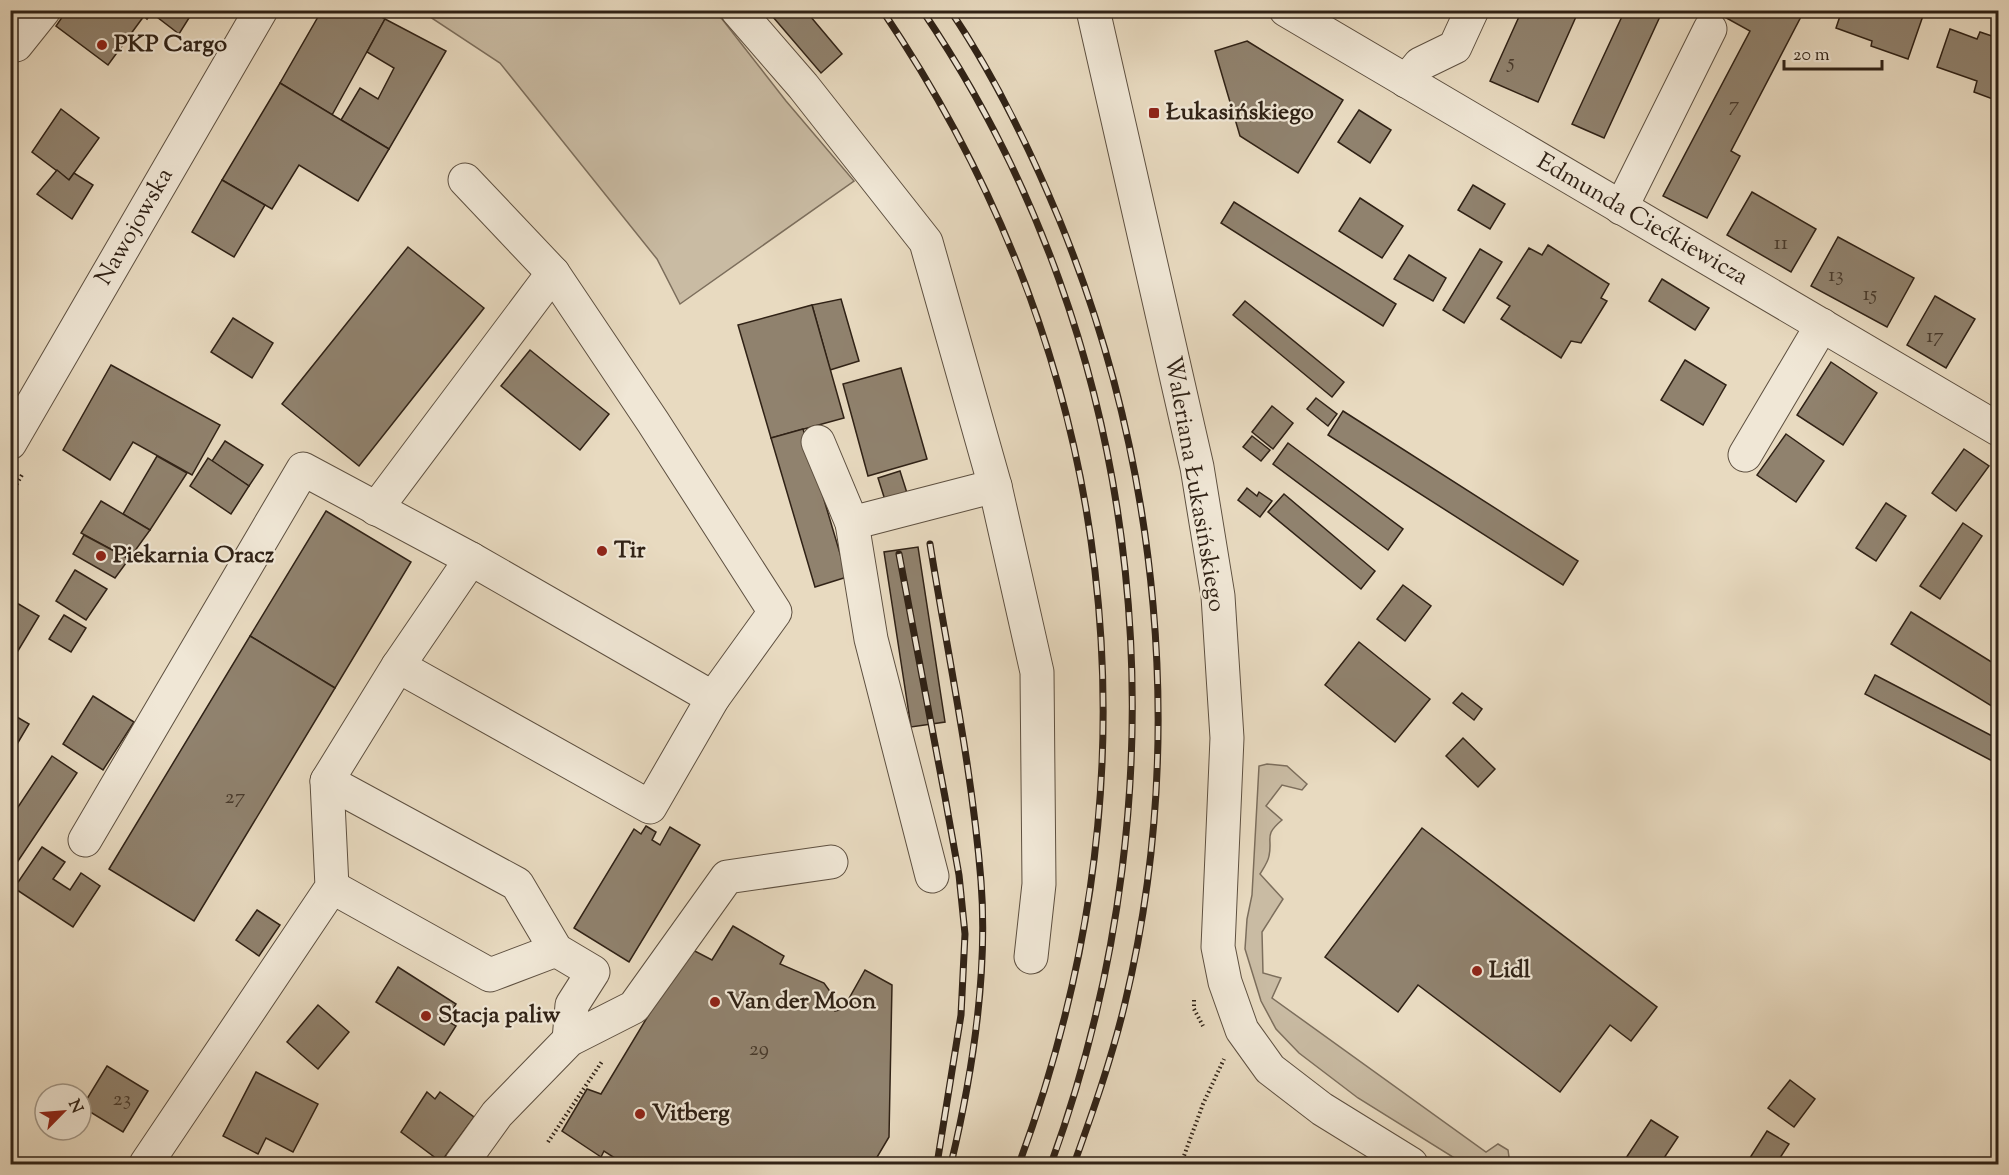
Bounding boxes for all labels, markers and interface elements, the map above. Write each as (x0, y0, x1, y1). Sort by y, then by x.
place label: PKP Cargo (114, 28, 227, 62)
scale bar (1784, 33, 1882, 71)
marker: PKP Cargo (95, 38, 109, 52)
text: 20 m (1793, 43, 1830, 69)
house number: 5 (1506, 48, 1515, 78)
house number: 7 (1729, 91, 1740, 121)
place label: Łukasińskiego (1166, 96, 1314, 130)
marker: Łukasińskiego (1147, 106, 1161, 120)
street label: Edmunda Ciećkiewicza (1530, 146, 1754, 294)
street label: Nawojowska (88, 162, 182, 292)
house number: 11 (1774, 229, 1788, 259)
house number: 13 (1828, 261, 1844, 291)
house number: 15 (1863, 280, 1877, 310)
house number: 17 (1926, 322, 1944, 352)
street label: Waleriana Łukasińskiego (1155, 353, 1233, 615)
place label: Tir (614, 534, 646, 568)
place label: Piekarnia Oracz (113, 539, 274, 573)
marker: Tir (595, 544, 609, 558)
marker: Piekarnia Oracz (94, 549, 108, 563)
house number: 27 (225, 783, 246, 813)
place label: Lidl (1489, 954, 1531, 988)
marker: Lidl (1470, 964, 1484, 978)
place label: Van der Moon (727, 985, 877, 1019)
marker: Van der Moon (708, 995, 722, 1009)
place label: Stacja paliw (438, 999, 561, 1033)
marker: Stacja paliw (419, 1009, 433, 1023)
house number: 29 (749, 1035, 769, 1065)
north arrow (33, 1082, 93, 1142)
house number: 23 (113, 1085, 131, 1115)
text: N (61, 1096, 88, 1118)
place label: Vitberg (652, 1097, 730, 1131)
marker: Vitberg (633, 1107, 647, 1121)

